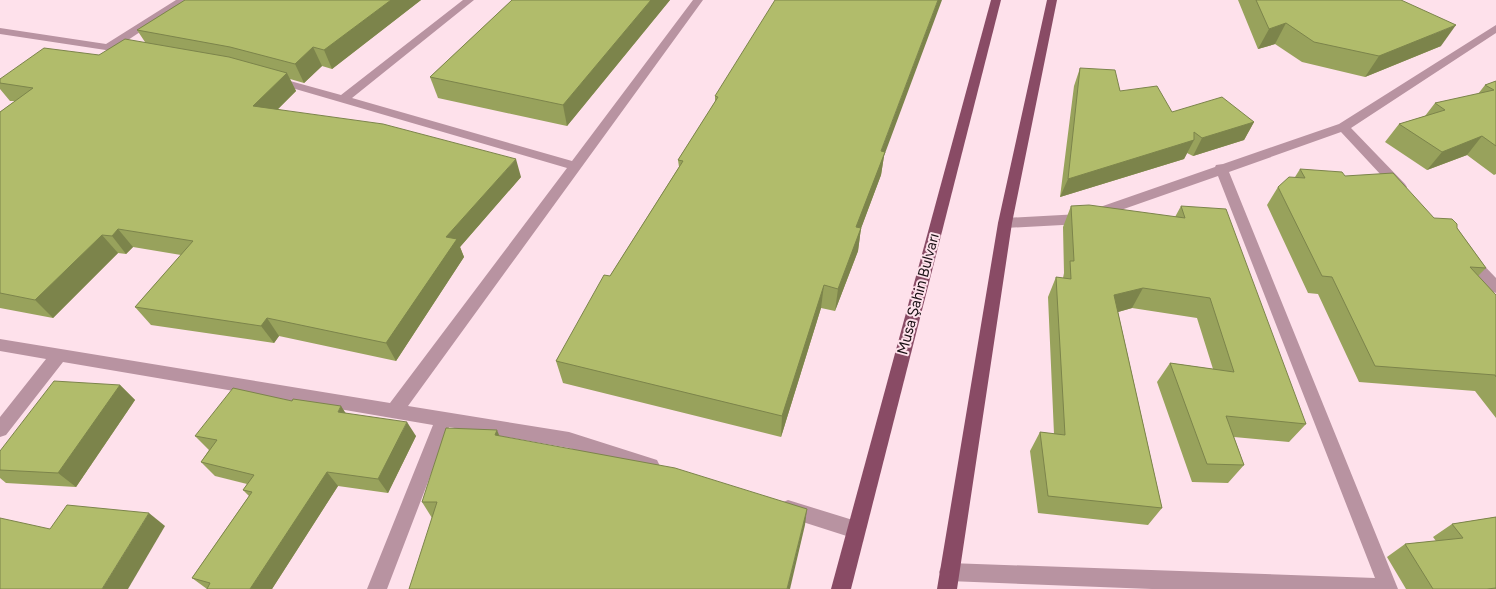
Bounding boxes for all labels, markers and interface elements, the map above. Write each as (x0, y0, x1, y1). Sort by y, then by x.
street label: Musa Şahin Bulvarı (893, 231, 943, 357)

